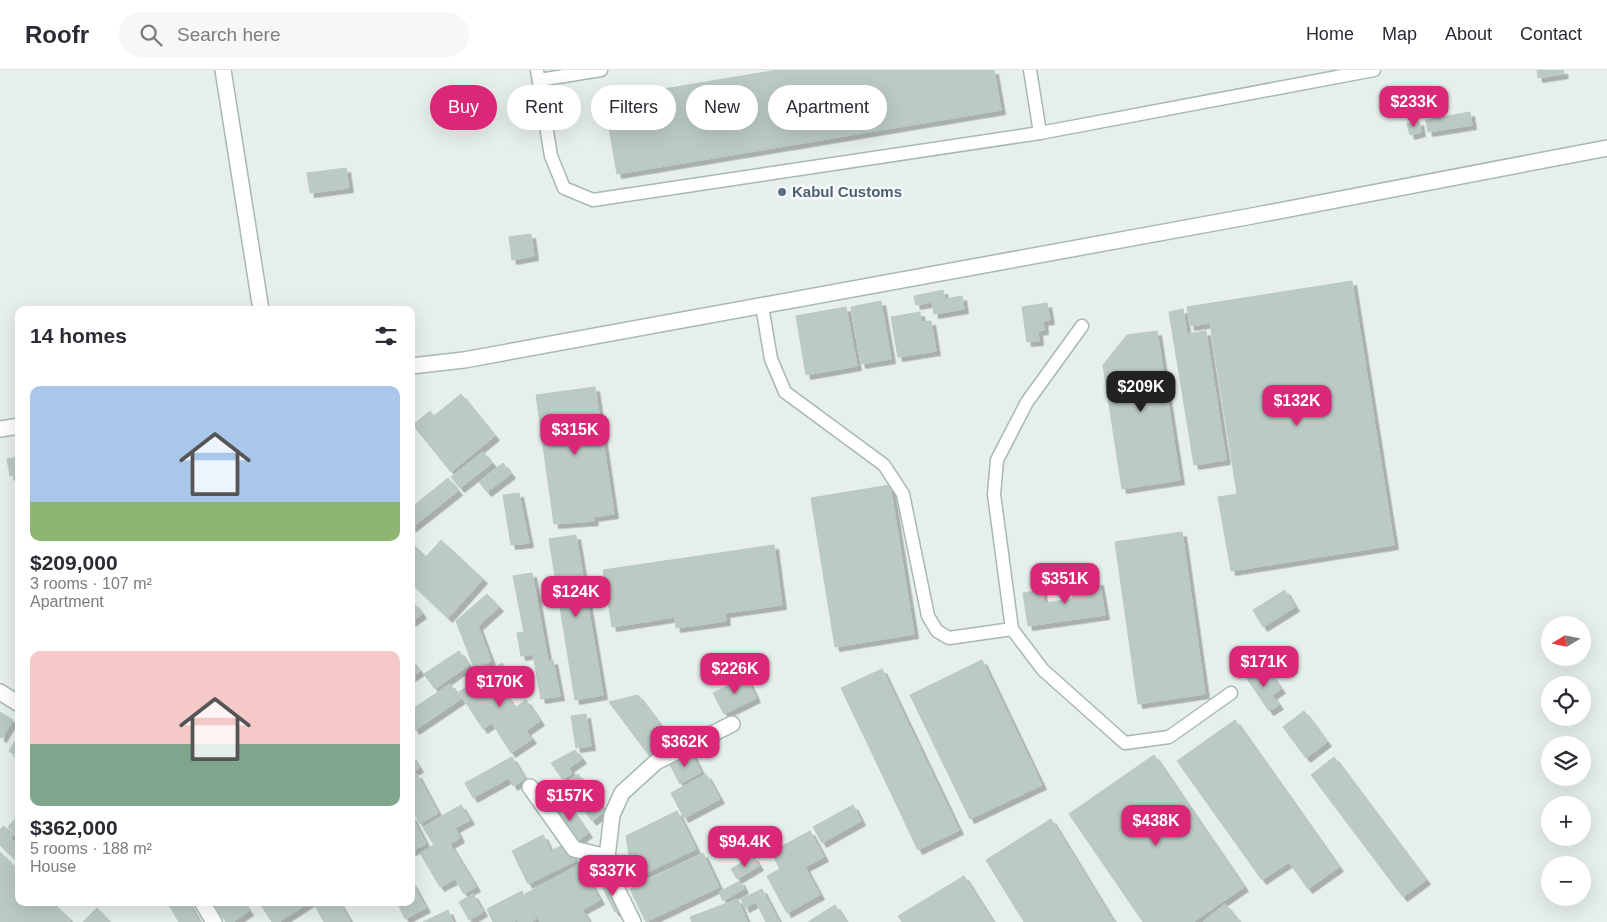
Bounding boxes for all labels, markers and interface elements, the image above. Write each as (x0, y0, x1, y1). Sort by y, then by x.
search box (119, 12, 469, 57)
text: Roofr (25, 21, 89, 48)
icon: search (137, 21, 165, 49)
text: Search here (177, 24, 281, 45)
text: Home (1306, 24, 1354, 44)
text: Map (1382, 24, 1417, 44)
text: About (1445, 24, 1492, 44)
text: Contact (1520, 24, 1582, 44)
chip: Buy (430, 85, 497, 130)
chip: Rent (507, 85, 581, 130)
chip: Filters (591, 85, 676, 130)
chip: New (686, 85, 758, 130)
chip: Apartment (768, 85, 887, 130)
pin: $233K (1379, 85, 1449, 128)
text: $233K (1390, 93, 1438, 110)
place label: Kabul Customs (792, 183, 902, 200)
marker: Kabul Customs (776, 186, 788, 198)
icon: filters (372, 322, 400, 350)
text: 14 homes (30, 324, 127, 347)
pin: $209K (1106, 370, 1176, 413)
text: $209K (1117, 378, 1165, 395)
pin: $132K (1262, 384, 1332, 427)
text: $132K (1273, 392, 1321, 409)
pin: $315K (540, 414, 610, 456)
icon: home (170, 419, 260, 509)
text: $315K (551, 421, 599, 438)
text: $209,000 (30, 551, 118, 574)
pin: $351K (1030, 562, 1100, 605)
text: $351K (1041, 570, 1089, 587)
text: 3 rooms · 107 m² (30, 575, 152, 592)
pin: $124K (541, 576, 611, 618)
text: $124K (552, 583, 600, 600)
text: Apartment (30, 593, 104, 610)
north arrow (1541, 616, 1591, 666)
map controls (1541, 616, 1591, 906)
pin: $171K (1229, 646, 1299, 688)
pin: $226K (700, 652, 770, 695)
text: $171K (1240, 653, 1288, 670)
text: $226K (711, 660, 759, 677)
pin: $170K (465, 666, 535, 708)
text: $170K (476, 673, 524, 690)
button: locate (1541, 676, 1591, 726)
icon: home (170, 684, 260, 774)
pin: $362K (650, 726, 720, 768)
text: $362K (661, 733, 709, 750)
button: layers (1541, 736, 1591, 786)
pin: $157K (535, 780, 605, 822)
text: $157K (546, 787, 594, 804)
button: + (1541, 796, 1591, 846)
pin: $438K (1121, 804, 1191, 847)
text: $438K (1132, 812, 1180, 829)
text: $362,000 (30, 816, 118, 839)
pin: $94.4K (704, 826, 786, 868)
text: $94.4K (719, 833, 771, 850)
text: 5 rooms · 188 m² (30, 840, 152, 857)
pin: $337K (578, 854, 648, 897)
button: − (1541, 856, 1591, 906)
text: House (30, 858, 76, 875)
text: $337K (589, 862, 637, 879)

